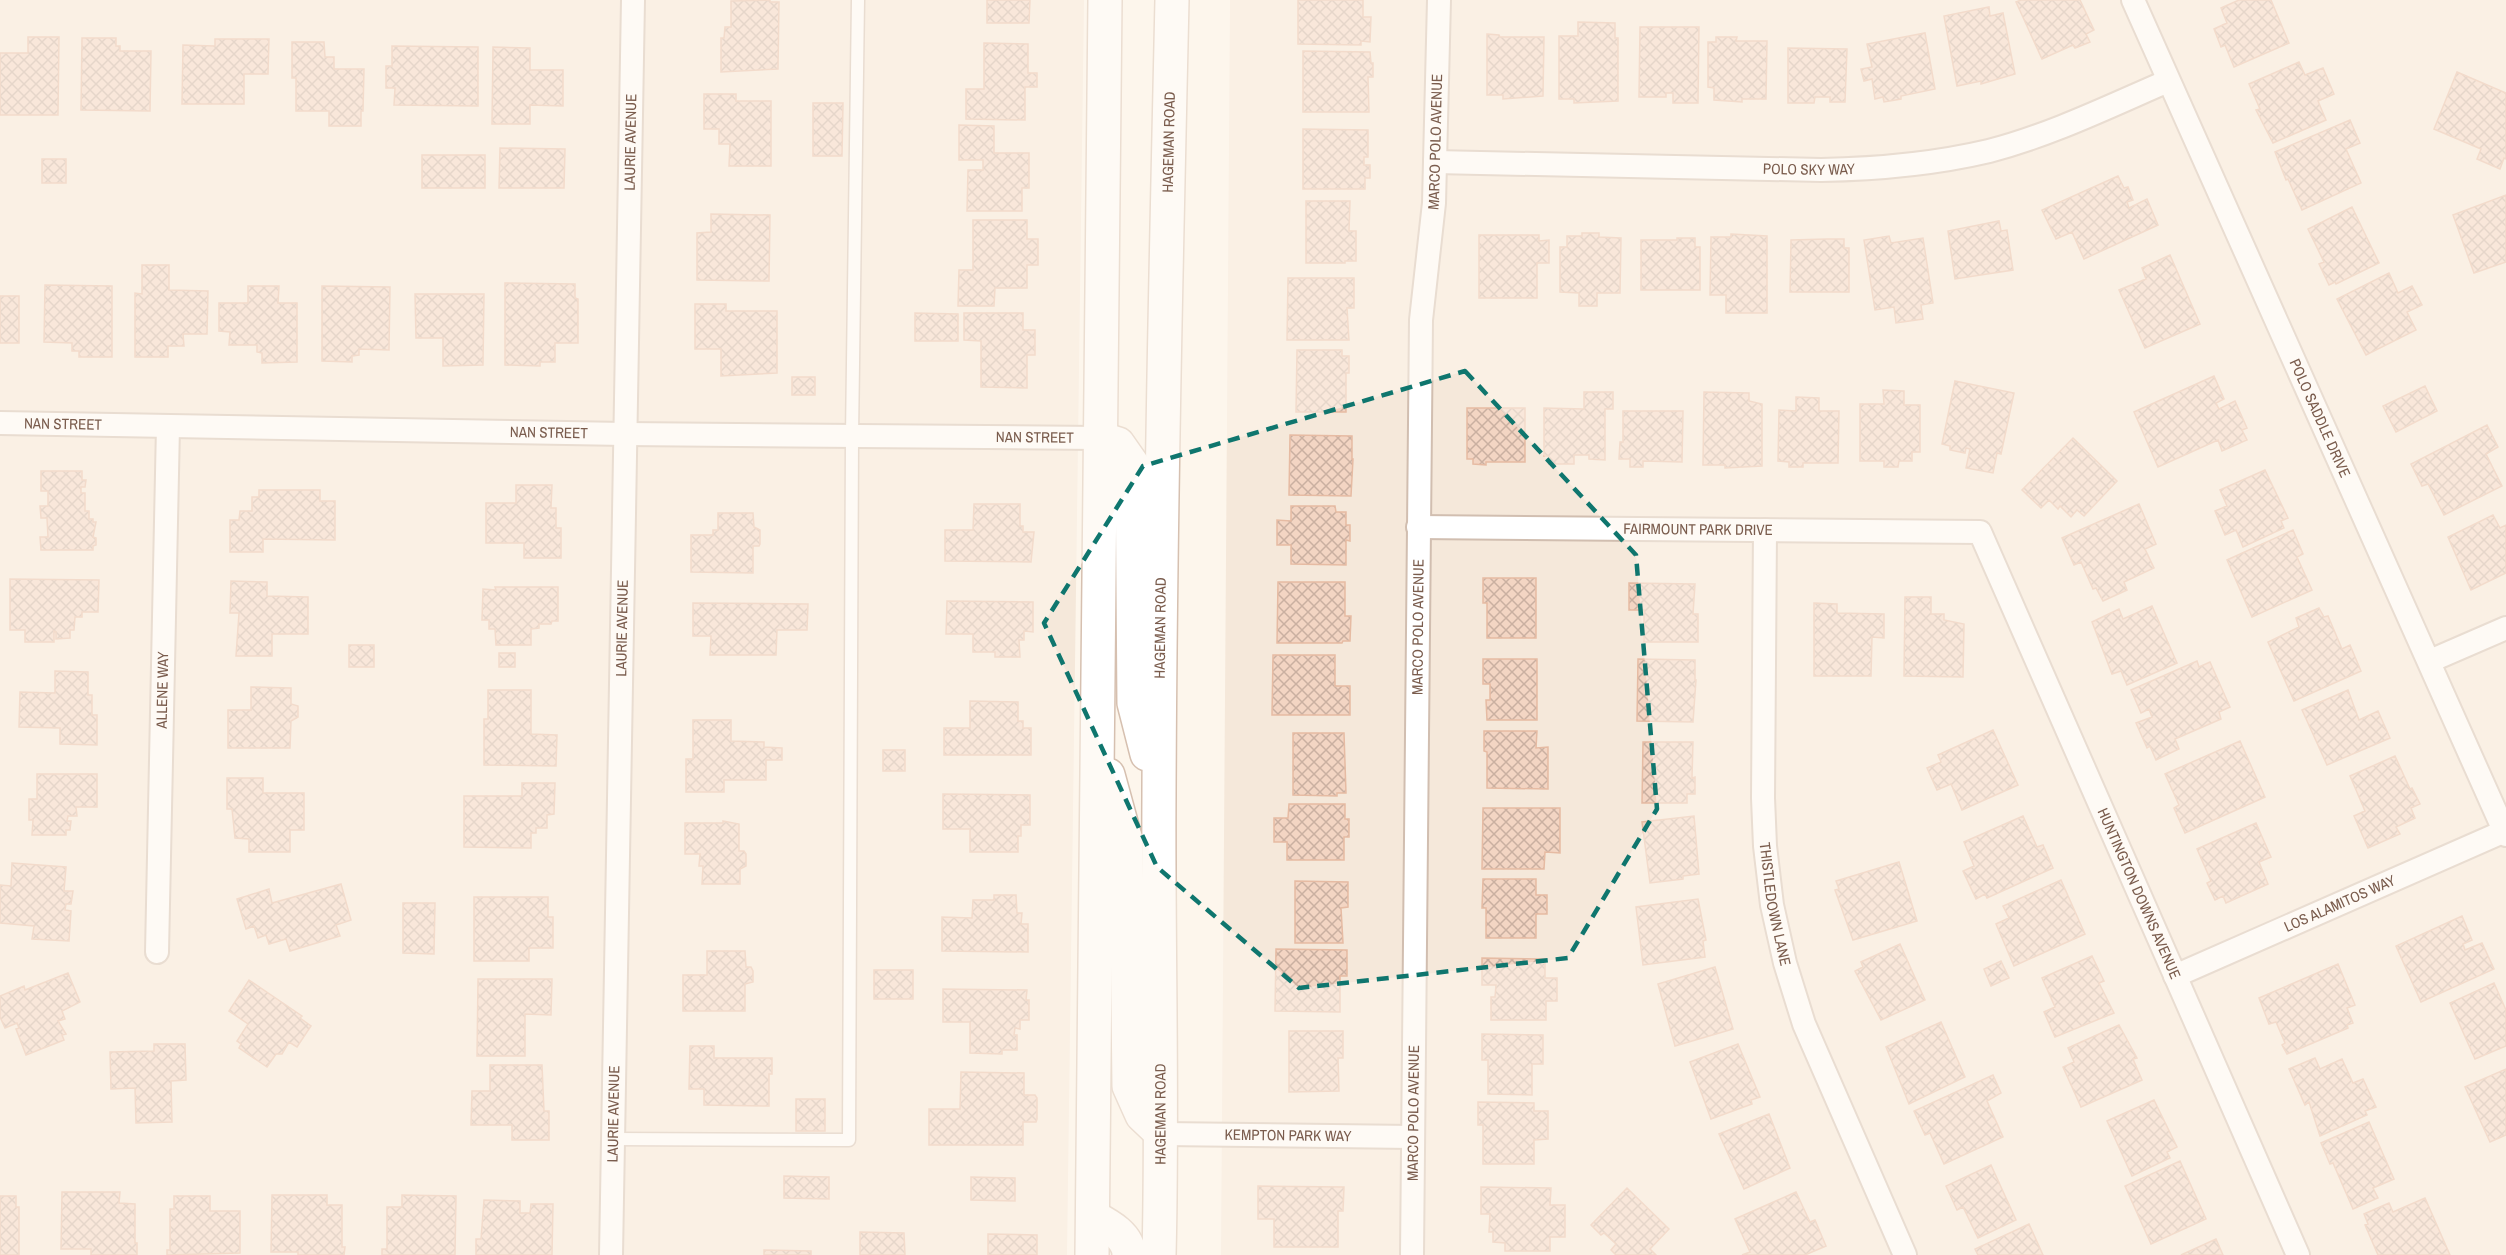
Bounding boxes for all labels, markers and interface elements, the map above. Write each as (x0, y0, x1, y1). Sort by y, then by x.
street label: MARCO POLO AVENUE (1422, 74, 1447, 211)
street label: HAGEMAN ROAD (1157, 91, 1180, 193)
street label: LAURIE AVENUE (619, 93, 641, 191)
street label: POLO SKY WAY (1763, 158, 1856, 180)
street label: POLO SADDLE DRIVE (2285, 355, 2356, 481)
street label: NAN STREET (24, 412, 103, 435)
street label: NAN STREET (510, 421, 589, 443)
street label: NAN STREET (996, 426, 1074, 448)
street label: FAIRMOUNT PARK DRIVE (1623, 518, 1773, 540)
street label: MARCO POLO AVENUE (1406, 559, 1429, 695)
street label: HAGEMAN ROAD (1149, 577, 1171, 679)
street label: LAURIE AVENUE (610, 579, 633, 677)
street label: ALLENE WAY (151, 650, 173, 730)
street label: HUNTINGTON DOWNS AVENUE (2093, 804, 2186, 982)
street label: THISTLEDOWN LANE (1755, 841, 1796, 968)
street label: LOS ALAMITOS WAY (2281, 869, 2399, 937)
street label: MARCO POLO AVENUE (1402, 1045, 1424, 1181)
street label: HAGEMAN ROAD (1149, 1063, 1171, 1165)
street label: LAURIE AVENUE (602, 1065, 624, 1163)
street label: KEMPTON PARK WAY (1224, 1124, 1352, 1146)

